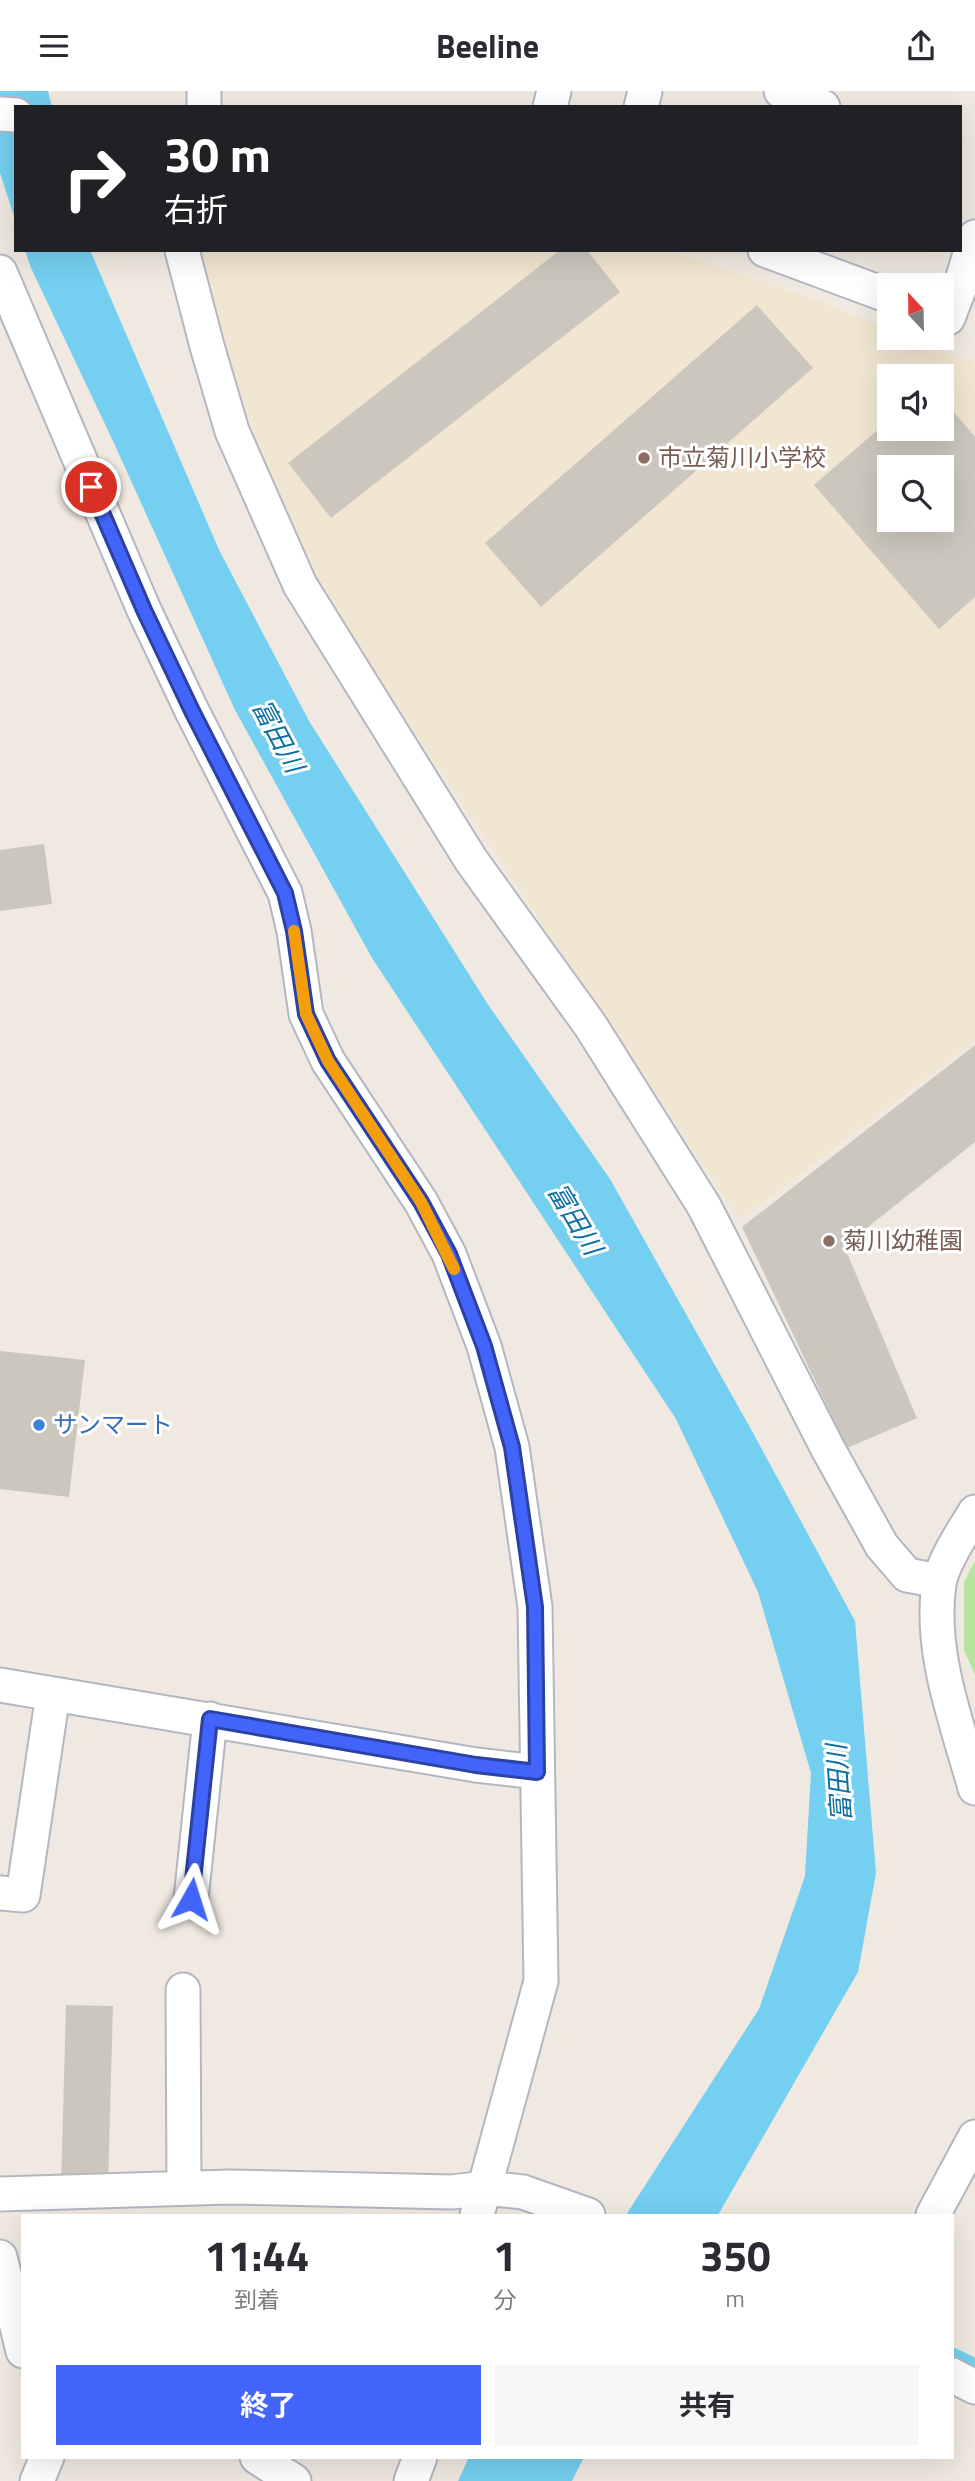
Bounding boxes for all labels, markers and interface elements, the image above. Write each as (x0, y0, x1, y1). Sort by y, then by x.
text: Beeline (436, 22, 539, 70)
icon: menu (35, 27, 73, 65)
icon: share (902, 27, 940, 65)
text: 30 m (164, 116, 271, 191)
icon: right (49, 133, 140, 224)
text: 右折 (164, 185, 228, 233)
north arrow (877, 273, 954, 350)
map controls (877, 273, 954, 532)
button: sound (877, 364, 954, 441)
place label: 市立菊川小学校 (658, 439, 826, 475)
marker: 市立菊川小学校 (636, 450, 652, 466)
button: search (877, 455, 954, 532)
pin (61, 457, 121, 517)
icon: arrive (72, 468, 110, 506)
water label: 富田川 (243, 692, 315, 782)
water label: 富田川 (539, 1175, 614, 1265)
place label: 菊川幼稚園 (843, 1222, 963, 1258)
marker: 菊川幼稚園 (821, 1233, 837, 1249)
place label: サンマート (53, 1406, 173, 1442)
marker: サンマート (31, 1417, 47, 1433)
water label: 富田川 (816, 1740, 861, 1823)
position arrow (154, 1862, 228, 1936)
text: 11:44 (205, 2223, 309, 2287)
text: 1 (493, 2223, 516, 2287)
text: 350 (700, 2223, 770, 2287)
text: m (726, 2281, 745, 2316)
text: 到着 (234, 2282, 280, 2317)
text: 分 (493, 2282, 516, 2317)
button: 終了 (56, 2365, 481, 2445)
button: 共有 (495, 2365, 919, 2445)

